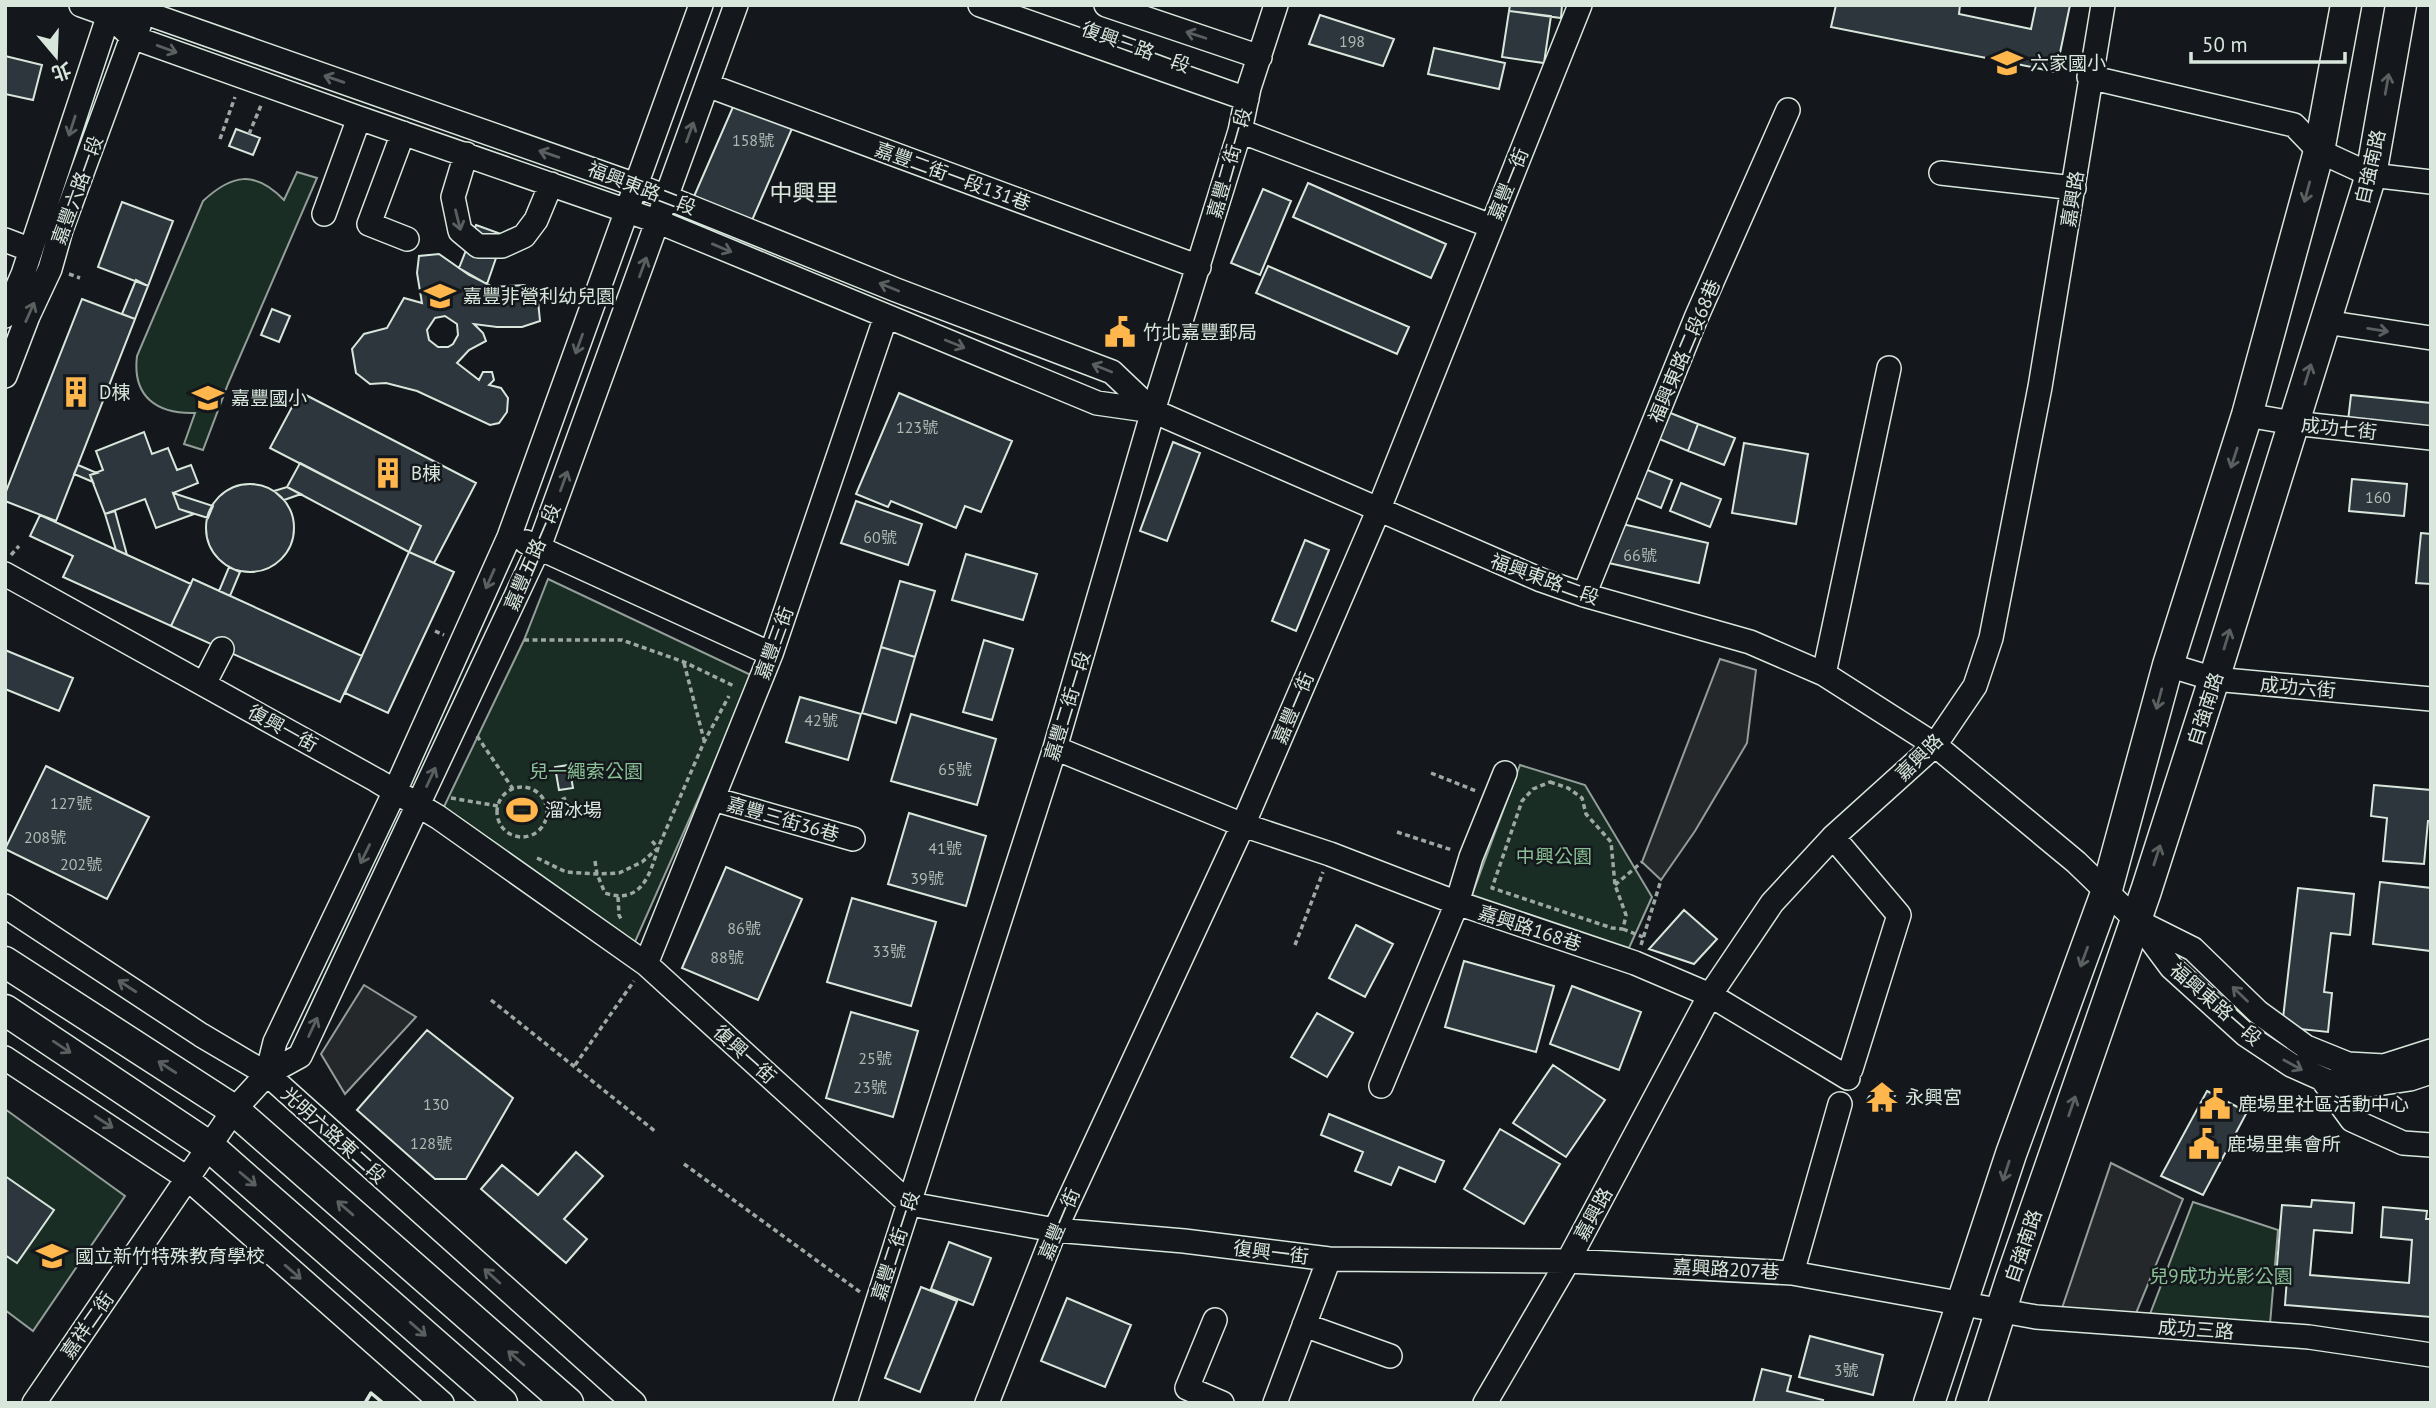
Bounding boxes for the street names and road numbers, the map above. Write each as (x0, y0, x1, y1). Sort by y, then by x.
street label: 復興三路一段 (1078, 16, 1194, 78)
street label: 嘉豐二街一段 (1202, 105, 1256, 221)
street label: 自強南路 (2350, 127, 2390, 207)
street label: 嘉豐六路一段 (46, 132, 108, 248)
street label: 嘉豐二街一段131巷 (872, 137, 1034, 215)
street label: 嘉豐一街 (1483, 144, 1533, 224)
street label: 福興東路二段 (584, 156, 700, 220)
street label: 嘉興路 (2056, 169, 2088, 229)
street label: 福興東路二段68巷 (1643, 276, 1725, 426)
street label: 成功七街 (2300, 412, 2378, 444)
street label: 嘉豐五路一段 (499, 500, 565, 614)
street label: 福興東路二段 (1487, 548, 1603, 610)
street label: 嘉豐三街 (750, 603, 798, 683)
street label: 嘉豐二街一段 (1039, 648, 1095, 764)
street label: 嘉豐一街 (1267, 668, 1319, 748)
street label: 自強南路 (2182, 669, 2228, 749)
street label: 成功六街 (2259, 672, 2337, 702)
street label: 復興一街 (244, 699, 322, 757)
street label: 嘉興路 (1890, 728, 1948, 786)
street label: 嘉豐三街36巷 (724, 792, 842, 846)
street label: 嘉興路168巷 (1475, 900, 1585, 956)
street label: 福興東路一段 (2165, 958, 2267, 1050)
street label: 復興一街 (709, 1020, 781, 1088)
street label: 光明六路東二段 (277, 1082, 391, 1188)
street label: 嘉興路 (1569, 1183, 1617, 1245)
street label: 嘉豐一街 (1033, 1184, 1085, 1264)
street label: 嘉豐二街一段 (866, 1188, 924, 1304)
street label: 自強南路 (1999, 1206, 2047, 1286)
street label: 復興一街 (1232, 1235, 1310, 1269)
street label: 嘉興路207巷 (1672, 1254, 1780, 1284)
street label: 嘉祥二街 (55, 1287, 119, 1363)
street label: 成功三路 (2157, 1314, 2235, 1344)

